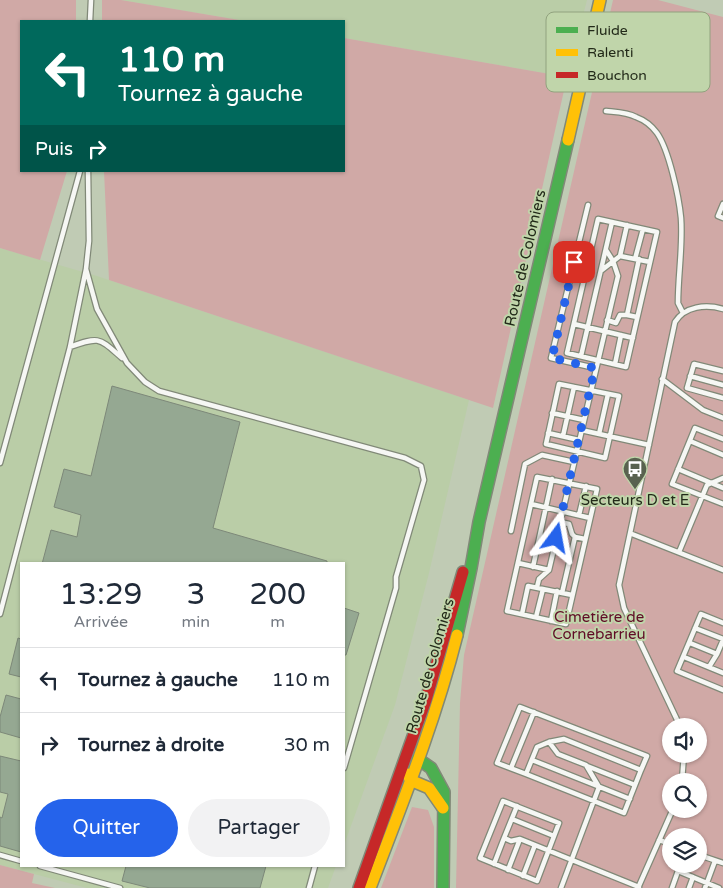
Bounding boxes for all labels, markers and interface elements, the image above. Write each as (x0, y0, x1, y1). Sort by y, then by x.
legend (546, 12, 710, 92)
text: Fluide (587, 22, 628, 39)
text: 110 m (118, 39, 225, 81)
icon: left (35, 40, 100, 105)
text: Ralenti (587, 44, 633, 61)
text: Bouchon (587, 67, 647, 84)
text: Tournez à gauche (118, 81, 303, 107)
icon: right (83, 135, 111, 163)
text: Puis (35, 138, 73, 160)
street label: Route de Colomiers (500, 188, 550, 328)
pin (553, 241, 595, 283)
icon: arrive (560, 248, 588, 276)
bus stop icon: Secteurs D et E (622, 456, 648, 490)
place label: Secteurs D et E (581, 491, 689, 509)
position arrow (529, 511, 581, 563)
text: 13:29 (59, 576, 142, 613)
text: 3 (186, 576, 205, 613)
text: 200 (249, 576, 306, 613)
street label: Route de Colomiers (402, 596, 458, 736)
park label: Cimetière de Cornebarrieu (552, 608, 646, 643)
text: Arrivée (74, 612, 128, 632)
text: min (182, 612, 210, 632)
text: m (270, 612, 285, 632)
icon: left (35, 666, 63, 694)
text: Tournez à gauche (78, 669, 238, 691)
text: 110 m (272, 669, 330, 691)
map controls (662, 718, 707, 873)
button: sound (662, 718, 707, 763)
icon: right (35, 731, 63, 759)
text: Tournez à droite (78, 734, 224, 756)
text: 30 m (284, 734, 330, 756)
button: search (662, 773, 707, 818)
button: Quitter (35, 799, 178, 857)
button: Partager (188, 799, 330, 857)
button: layers (662, 828, 707, 873)

